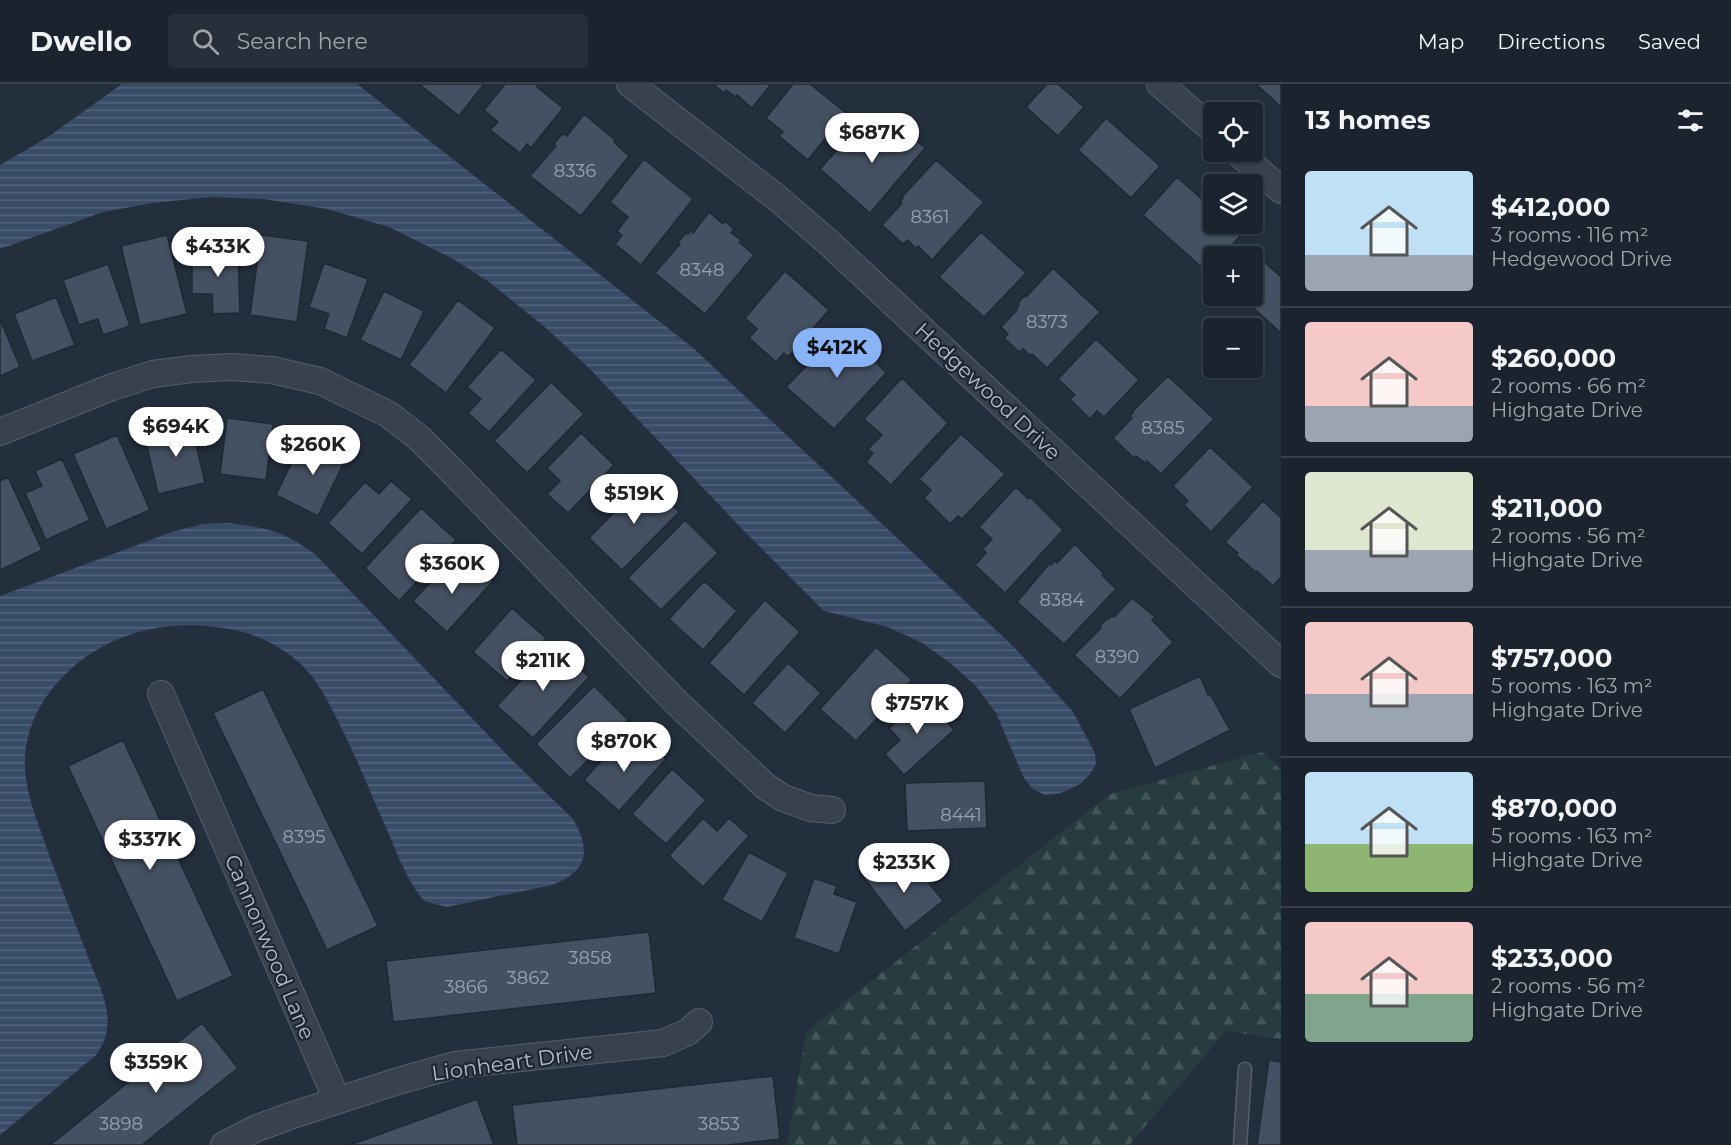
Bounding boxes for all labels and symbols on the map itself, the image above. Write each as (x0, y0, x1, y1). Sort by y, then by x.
pin: $687K (830, 113, 914, 164)
house number: 8336 (554, 160, 596, 182)
house number: 8361 (910, 206, 950, 228)
pin: $433K (176, 227, 260, 278)
house number: 8348 (679, 259, 725, 281)
house number: 8373 (1026, 311, 1068, 333)
street label: Hedgewood Drive (910, 317, 1066, 465)
pin: $412K (795, 328, 879, 379)
pin: $694K (134, 407, 218, 458)
house number: 8385 (1141, 417, 1185, 439)
pin: $260K (271, 425, 355, 476)
pin: $519K (592, 474, 676, 525)
pin: $360K (410, 544, 494, 595)
house number: 8384 (1039, 589, 1085, 611)
pin: $211K (501, 641, 585, 692)
house number: 8390 (1095, 646, 1139, 668)
pin: $757K (875, 684, 959, 735)
pin: $870K (582, 722, 666, 773)
house number: 8441 (940, 804, 982, 826)
pin: $337K (108, 820, 192, 871)
house number: 8395 (283, 826, 325, 848)
pin: $233K (862, 843, 946, 894)
street label: Cannonwood Lane (220, 851, 320, 1043)
house number: 3858 (568, 947, 612, 969)
house number: 3862 (507, 967, 549, 989)
house number: 3866 (444, 976, 488, 998)
street label: Lionheart Drive (430, 1038, 594, 1086)
pin: $359K (114, 1043, 198, 1094)
house number: 3898 (99, 1113, 143, 1135)
house number: 3853 (698, 1113, 740, 1135)

